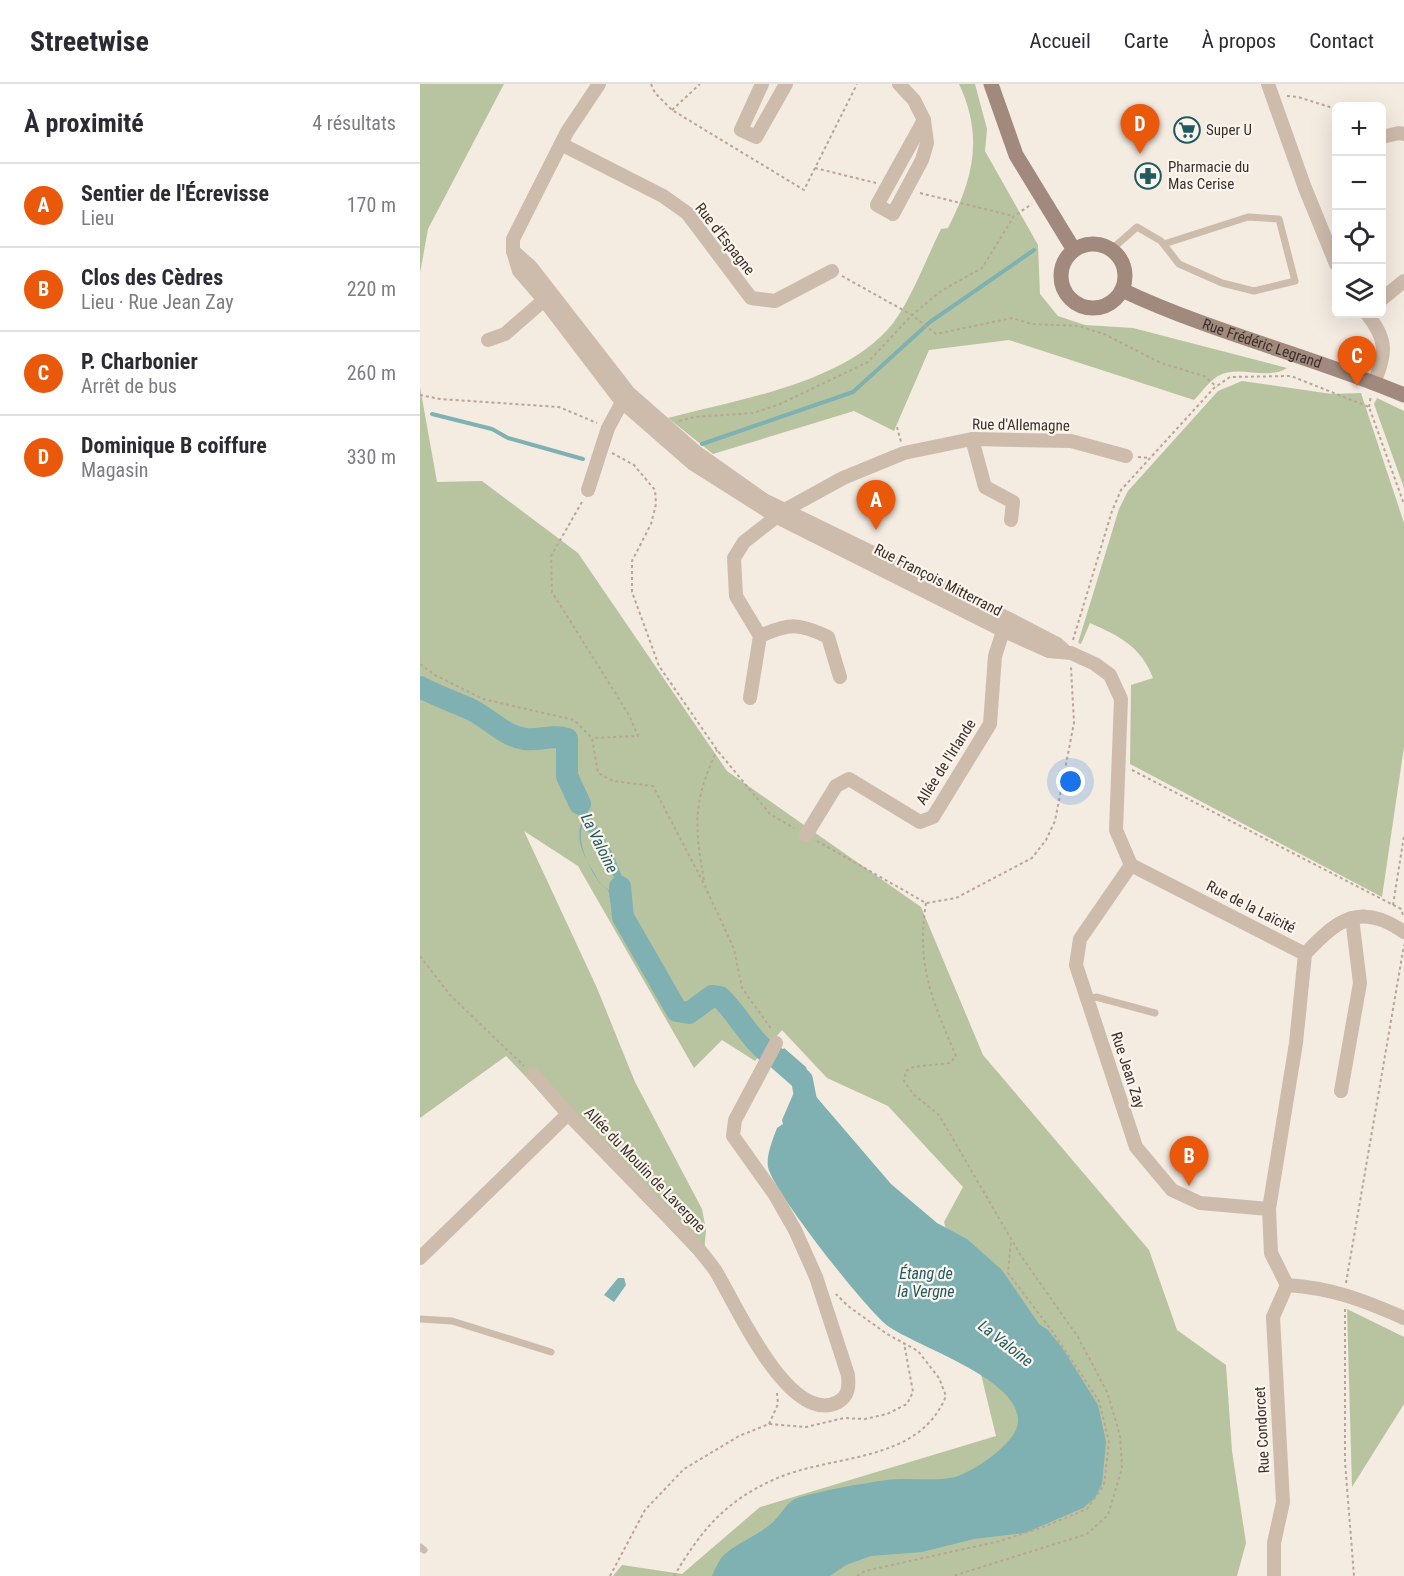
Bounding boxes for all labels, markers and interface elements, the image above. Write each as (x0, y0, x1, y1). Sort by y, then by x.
text: Streetwise (30, 25, 149, 58)
text: Accueil (1030, 29, 1091, 53)
text: Carte (1124, 29, 1169, 53)
text: À propos (1202, 29, 1276, 53)
text: Contact (1309, 29, 1374, 53)
map controls (1332, 102, 1386, 318)
button: + (1332, 102, 1386, 156)
pin: D (1120, 104, 1160, 154)
text: À proximité (24, 108, 144, 138)
text: 4 résultats (312, 111, 396, 135)
supermarket icon: Super U (1172, 115, 1202, 145)
place label: Super U (1206, 121, 1252, 139)
button: − (1332, 156, 1386, 210)
place label: Pharmacie du Mas Cerise (1168, 158, 1249, 193)
pharmacy icon: Pharmacie du Mas Cerise (1133, 161, 1163, 191)
text: Sentier de l'Écrevisse (81, 181, 269, 206)
text: A (38, 193, 49, 217)
text: 170 m (347, 193, 396, 217)
street label: Rue d'Espagne (691, 199, 759, 279)
text: Lieu (81, 206, 114, 230)
button: locate (1332, 210, 1386, 264)
button: layers (1332, 264, 1386, 318)
text: Clos des Cèdres (81, 265, 223, 290)
text: B (38, 277, 49, 301)
text: 220 m (347, 277, 396, 301)
text: Lieu · Rue Jean Zay (81, 290, 234, 314)
street label: Rue Frédéric Legrand (1200, 315, 1324, 372)
pin: C (1338, 336, 1376, 386)
text: P. Charbonier (81, 349, 198, 374)
text: C (38, 361, 49, 385)
text: 260 m (347, 361, 396, 385)
text: Arrêt de bus (81, 374, 177, 398)
street label: Rue d'Allemagne (972, 415, 1070, 435)
text: Dominique B coiffure (81, 433, 267, 458)
text: D (38, 445, 49, 469)
text: 330 m (347, 445, 396, 469)
text: Magasin (81, 458, 149, 482)
pin: A (856, 480, 896, 530)
street label: Rue François Mitterrand (871, 540, 1005, 620)
street label: Allée de l'Irlande (912, 716, 980, 808)
your location (1056, 767, 1085, 796)
water label: La Valoine (577, 810, 622, 876)
street label: Rue de la Laïcité (1204, 877, 1298, 937)
street label: Rue Jean Zay (1107, 1030, 1149, 1110)
street label: Allée du Moulin de Lavergne (581, 1104, 709, 1236)
pin: B (1170, 1136, 1208, 1186)
water label: Étang de la Vergne (897, 1264, 955, 1301)
water label: La Valoine (975, 1316, 1037, 1371)
street label: Rue Condorcet (1251, 1386, 1273, 1474)

